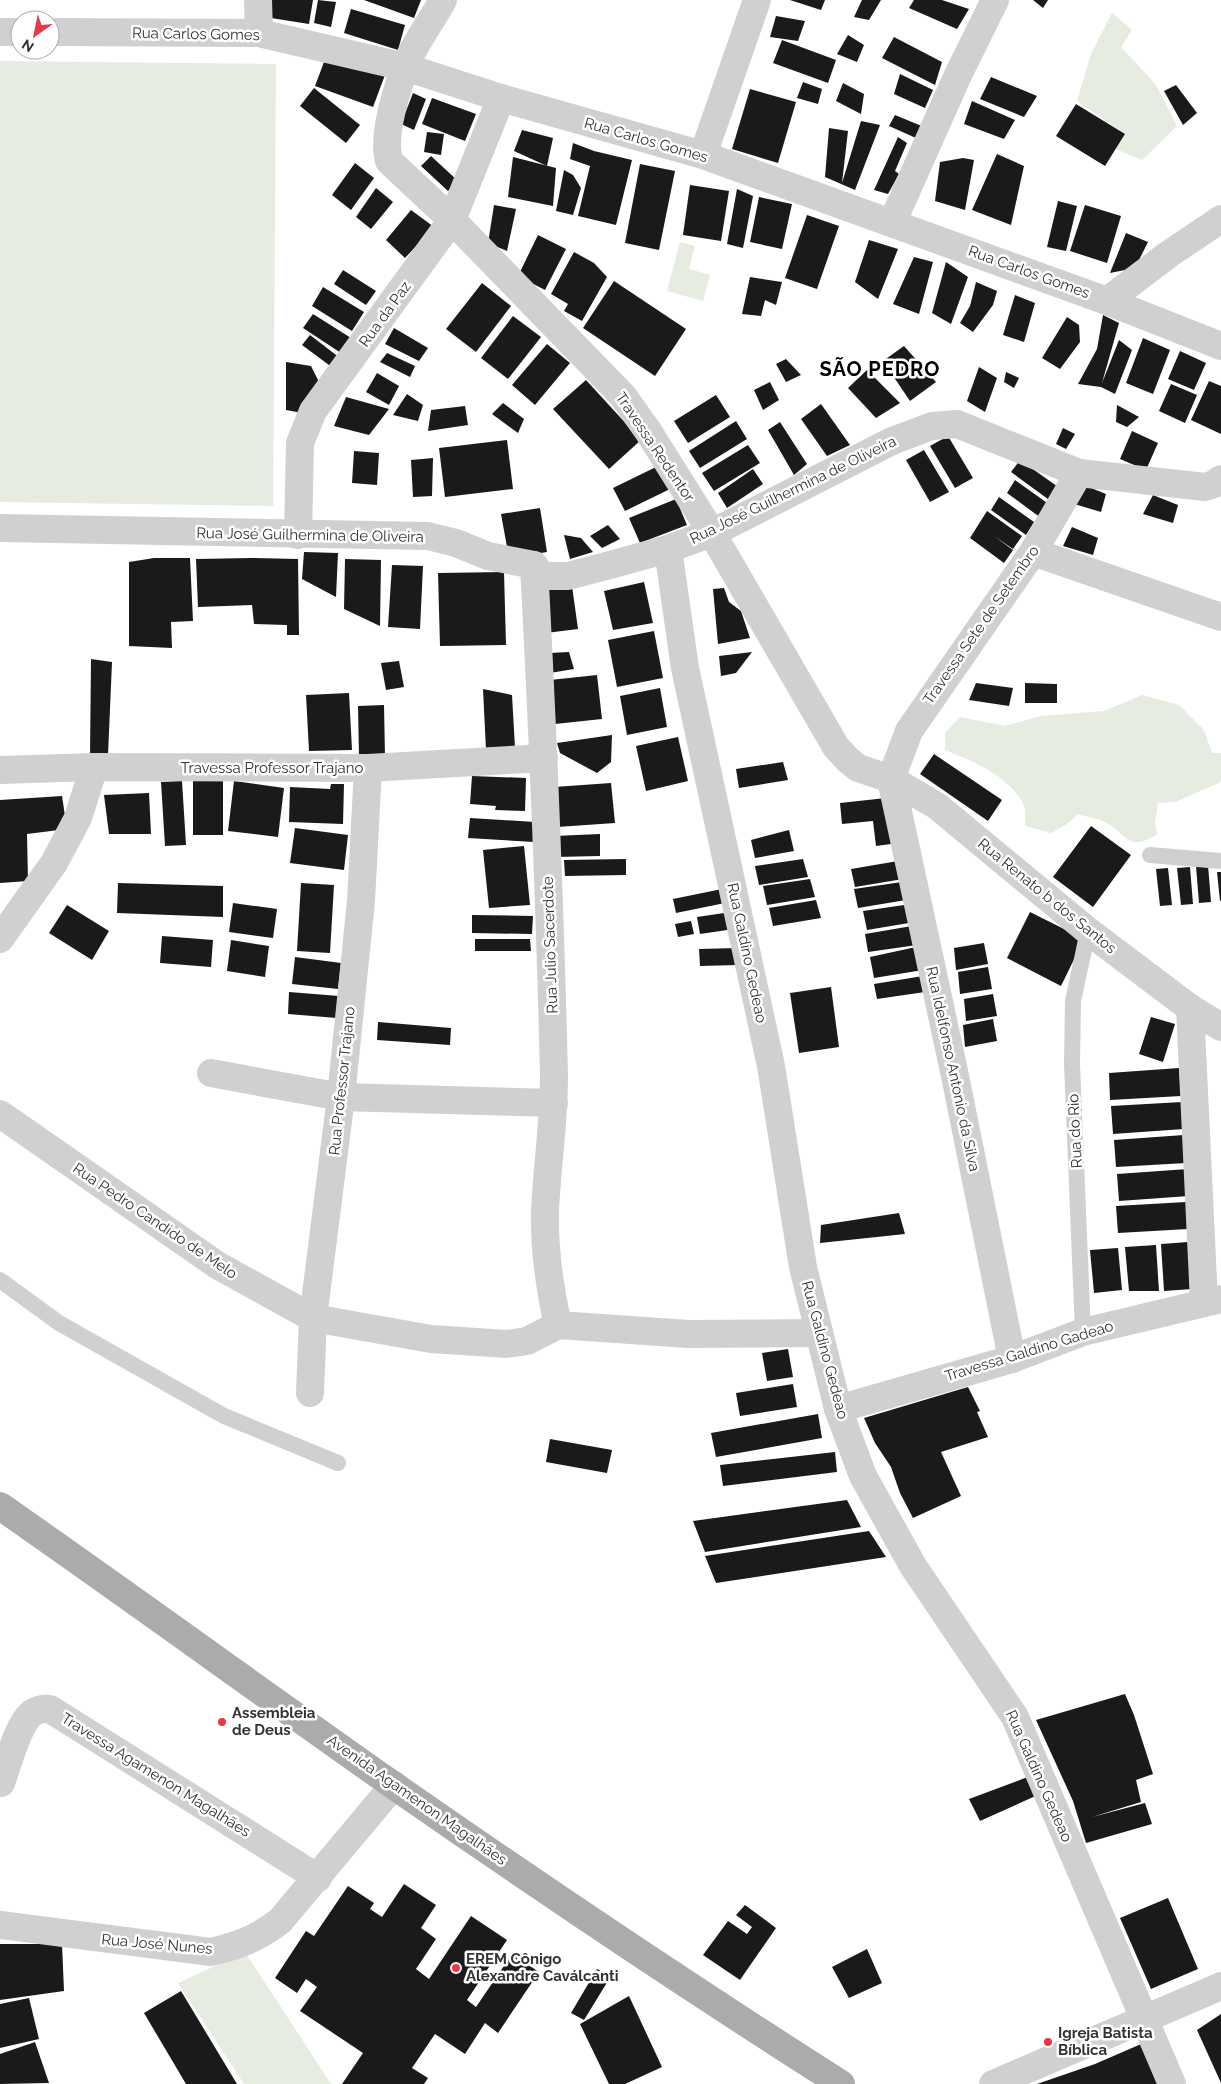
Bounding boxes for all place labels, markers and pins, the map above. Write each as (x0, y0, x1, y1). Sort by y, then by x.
place label: Assembleia de Deus (232, 1704, 316, 1739)
marker: Assembleia de Deus (216, 1716, 228, 1728)
place label: EREM Cônigo Alexandre Caválcanti (466, 1950, 619, 1985)
marker: EREM Cônigo Alexandre Caválcanti (450, 1962, 462, 1974)
place label: Igreja Batista Bíblica (1058, 2024, 1153, 2059)
marker: Igreja Batista Bíblica (1042, 2036, 1054, 2048)

